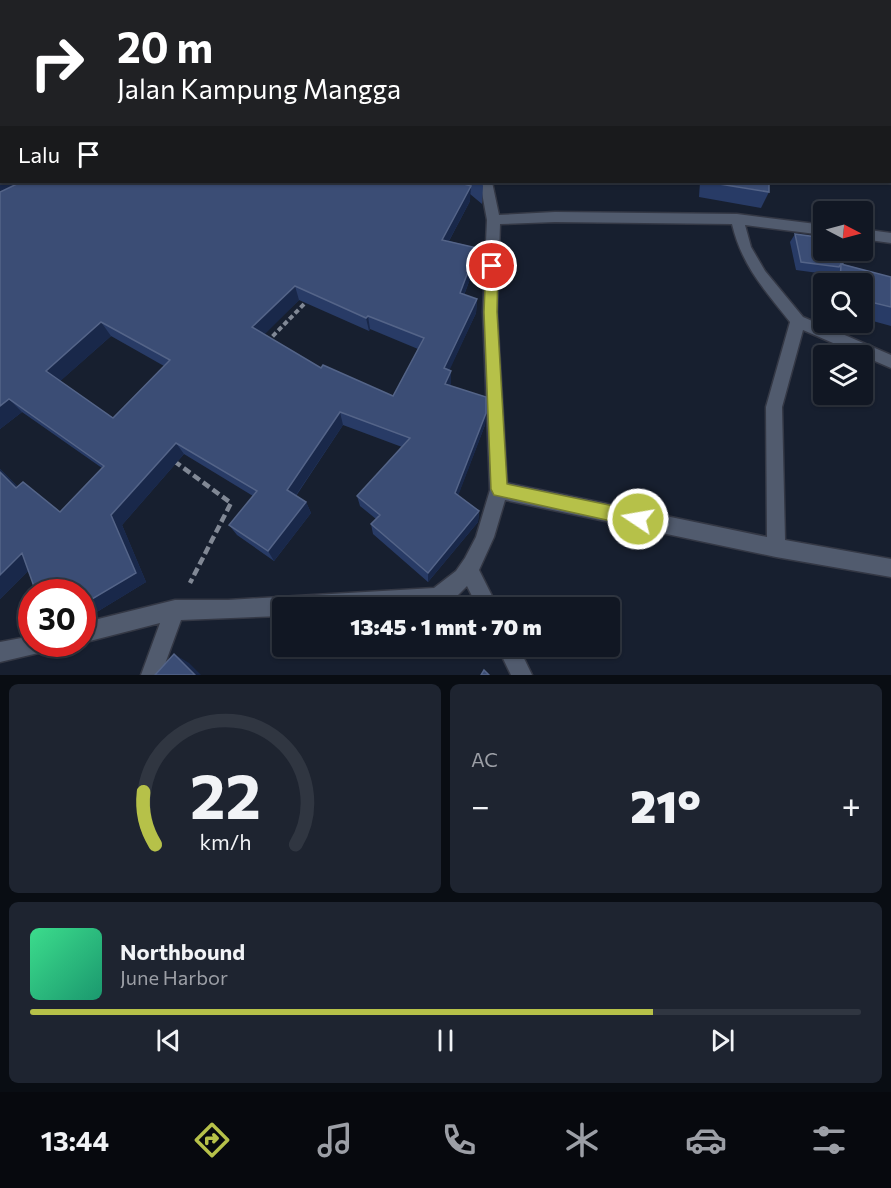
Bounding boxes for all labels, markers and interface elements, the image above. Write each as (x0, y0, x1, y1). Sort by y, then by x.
text: 20 m (117, 20, 213, 72)
icon: right (18, 24, 96, 102)
text: Jalan Kampung Mangga (117, 72, 401, 105)
icon: arrive (72, 138, 105, 171)
text: Lalu (18, 141, 60, 168)
north arrow (813, 201, 873, 261)
map controls (813, 201, 873, 405)
pin (466, 240, 517, 291)
icon: arrive (475, 249, 508, 282)
button: search (813, 273, 873, 333)
button: layers (813, 345, 873, 405)
position arrow (606, 487, 670, 551)
speed limit sign: 30 (18, 579, 96, 657)
text: 13:45 · 1 mnt · 70 m (350, 613, 542, 640)
text: AC (471, 747, 498, 771)
text: 22 (189, 756, 261, 832)
text: 21° (630, 777, 701, 832)
text: − (471, 784, 490, 825)
text: + (842, 784, 861, 825)
text: km/h (199, 829, 251, 855)
text: Northbound (120, 938, 245, 965)
text: June Harbor (120, 965, 228, 989)
icon: previous (152, 1024, 185, 1057)
icon: pause (429, 1024, 462, 1057)
icon: next (706, 1024, 739, 1057)
icon: directions (191, 1119, 233, 1161)
icon: music (314, 1119, 356, 1161)
icon: phone (438, 1119, 480, 1161)
icon: climate (561, 1119, 603, 1161)
icon: car (685, 1119, 727, 1161)
icon: filters (808, 1119, 850, 1161)
text: 13:44 (41, 1124, 109, 1157)

